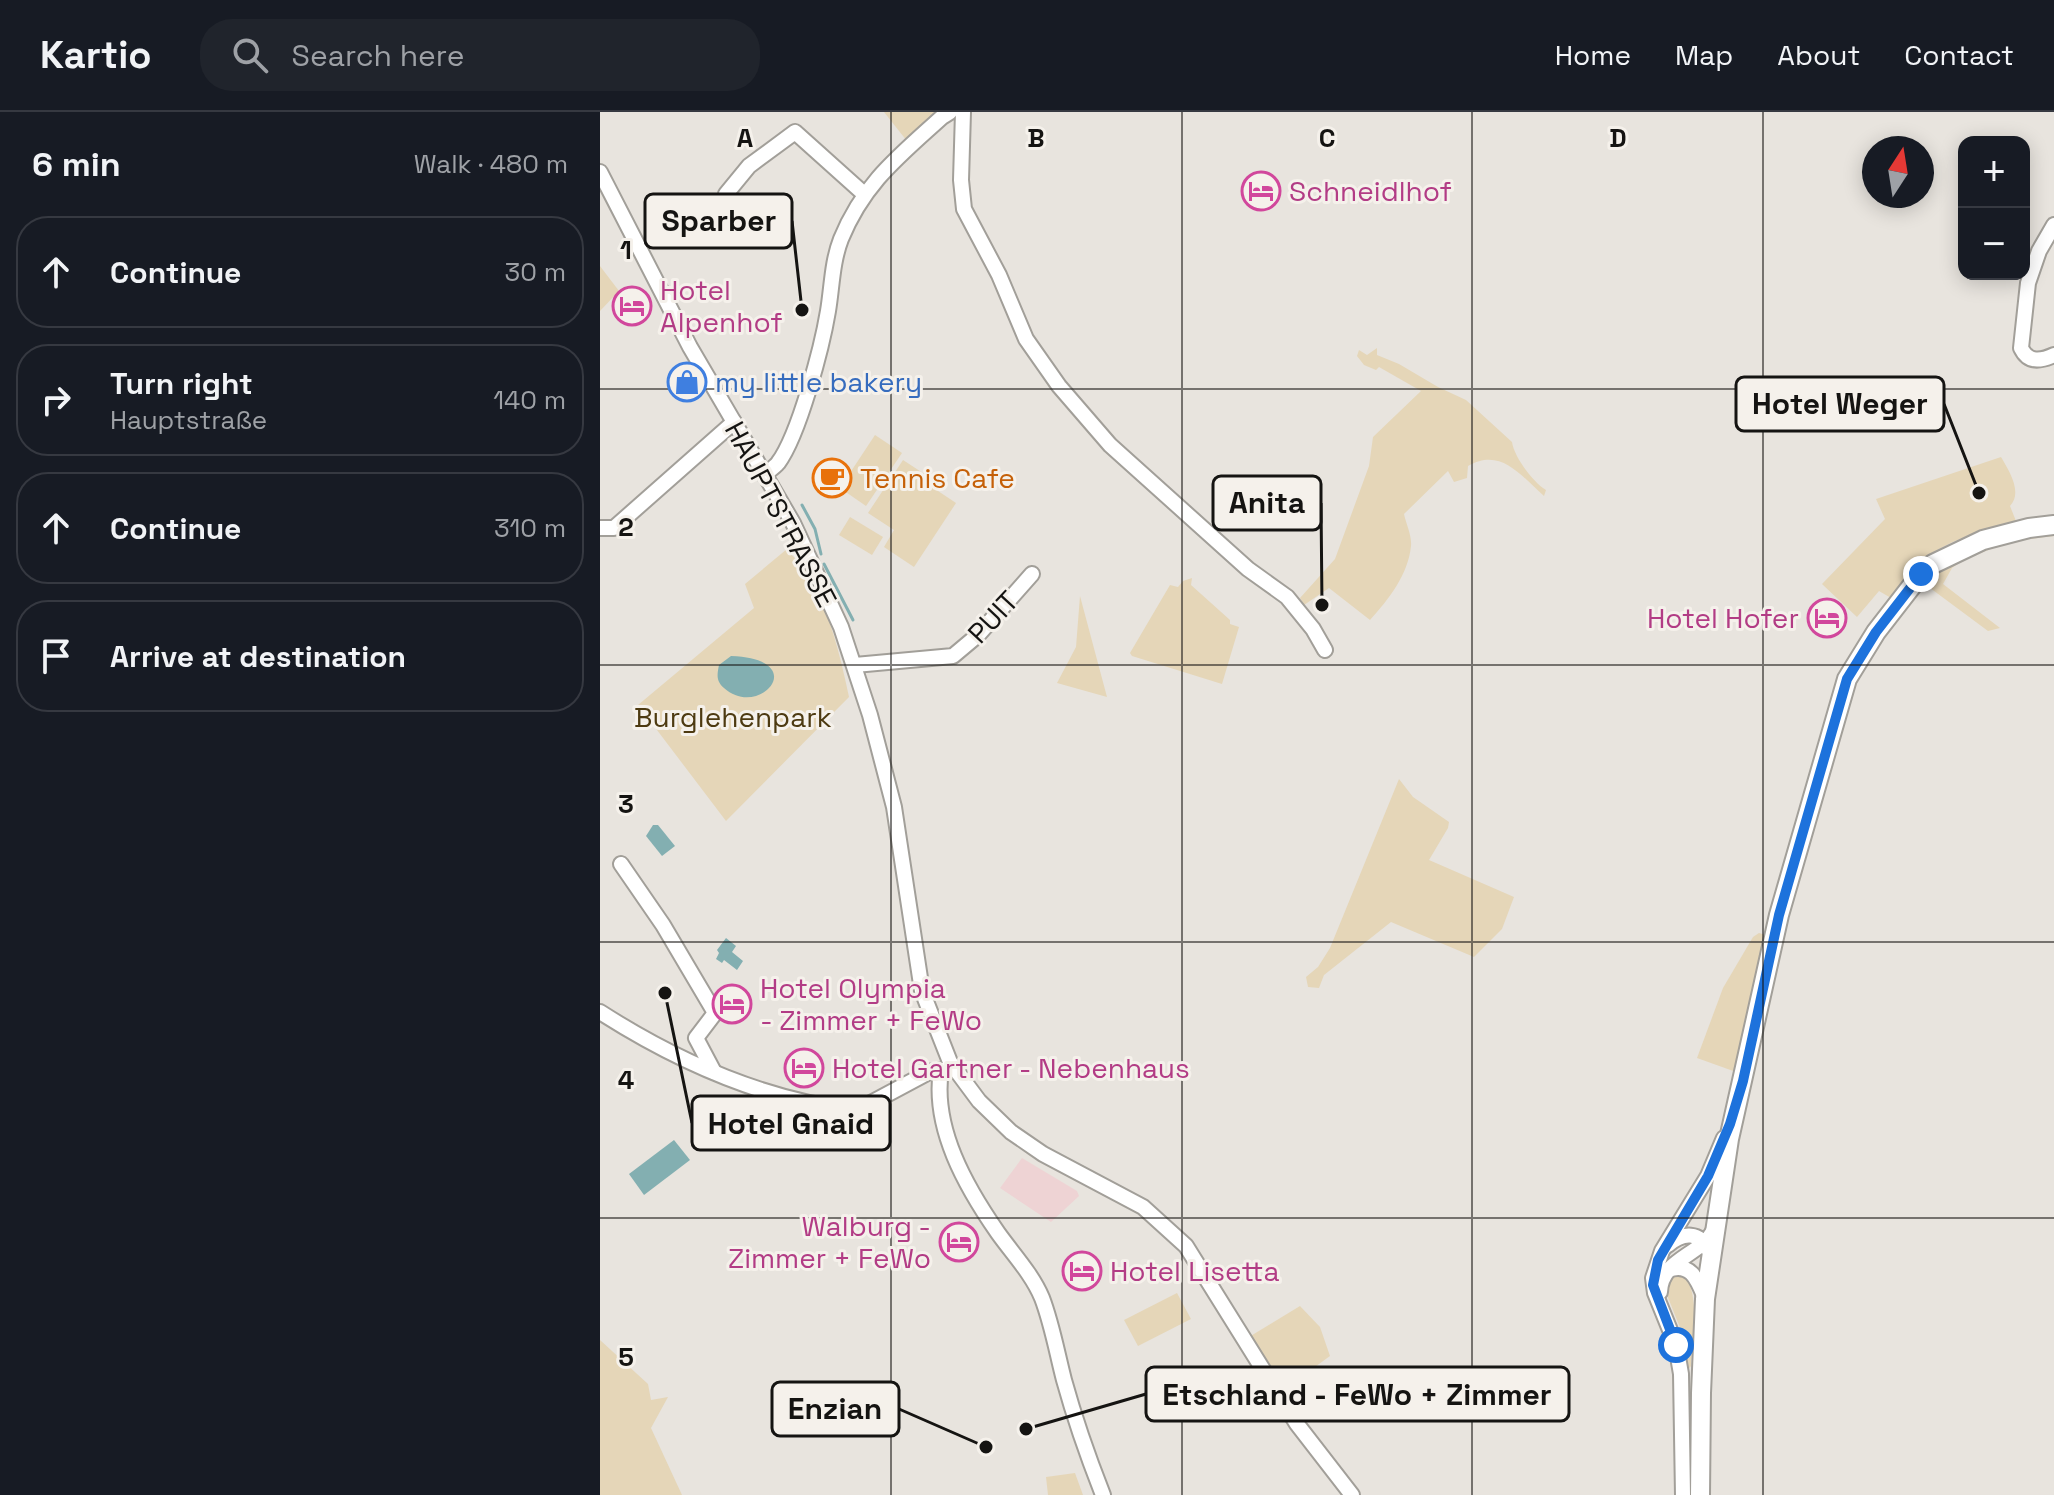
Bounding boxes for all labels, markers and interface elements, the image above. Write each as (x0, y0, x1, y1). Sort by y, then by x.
search box (200, 19, 760, 91)
text: Kartio (40, 31, 152, 79)
icon: search (228, 33, 272, 77)
text: Search here (292, 36, 464, 75)
text: Home (1555, 37, 1631, 73)
text: Map (1675, 37, 1733, 73)
text: About (1777, 37, 1860, 73)
text: Contact (1904, 37, 2014, 73)
text: A (737, 121, 754, 155)
text: B (1027, 121, 1045, 155)
text: C (1319, 121, 1335, 155)
text: D (1609, 121, 1627, 155)
north arrow (1862, 136, 1934, 208)
map controls (1958, 136, 2030, 280)
button: + (1958, 136, 2030, 208)
text: 6 min (32, 143, 121, 186)
text: Walk · 480 m (414, 147, 568, 181)
hotel icon: Schneidlhof (1240, 170, 1282, 212)
place label: Schneidlhof (1289, 173, 1452, 209)
callout: Sparber (645, 194, 792, 248)
text: Sparber (662, 201, 777, 240)
button: − (1958, 208, 2030, 280)
text: 1 (620, 233, 632, 267)
icon: ahead (34, 250, 78, 294)
text: Continue (110, 253, 241, 292)
text: 30 m (505, 255, 566, 289)
place label: Hotel Alpenhof (660, 272, 783, 340)
hotel icon: Hotel Alpenhof (611, 285, 653, 327)
shop icon: my little bakery (666, 361, 708, 403)
text: Turn right (110, 364, 253, 403)
place label: my little bakery (715, 364, 922, 400)
callout: Hotel Weger (1736, 377, 1944, 431)
icon: right (34, 378, 78, 422)
text: 140 m (493, 383, 566, 417)
text: Hotel Weger (1752, 384, 1928, 423)
text: Hauptstraße (110, 403, 267, 437)
street label: HAUPTSTRASSE (717, 415, 845, 613)
cafe icon: Tennis Cafe (811, 457, 853, 499)
place label: Tennis Cafe (860, 460, 1015, 496)
callout: Anita (1213, 476, 1321, 530)
text: Anita (1229, 483, 1305, 522)
icon: ahead (34, 506, 78, 550)
text: Continue (110, 509, 241, 548)
text: 2 (618, 510, 634, 544)
text: 310 m (494, 511, 566, 545)
route end (1903, 556, 1939, 592)
street label: PUIT (960, 583, 1026, 651)
hotel icon: Hotel Hofer (1806, 597, 1848, 639)
place label: Hotel Hofer (1647, 600, 1799, 636)
icon: arrive (34, 634, 78, 678)
text: Arrive at destination (110, 637, 406, 676)
park label: Burglehenpark (634, 699, 832, 735)
text: 3 (618, 787, 634, 821)
place label: Hotel Olympia - Zimmer + FeWo (760, 970, 982, 1038)
hotel icon: Hotel Olympia - Zimmer + FeWo (711, 983, 753, 1025)
hotel icon: Hotel Gartner - Nebenhaus (783, 1047, 825, 1089)
place label: Hotel Gartner - Nebenhaus (832, 1050, 1190, 1086)
text: 4 (618, 1063, 634, 1097)
callout: Hotel Gnaid (692, 1096, 890, 1150)
text: Hotel Gnaid (708, 1104, 874, 1143)
place label: Walburg - Zimmer + FeWo (728, 1208, 931, 1276)
hotel icon: Walburg - Zimmer + FeWo (938, 1221, 980, 1263)
hotel icon: Hotel Lisetta (1061, 1250, 1103, 1292)
place label: Hotel Lisetta (1110, 1253, 1280, 1289)
route start (1658, 1327, 1694, 1363)
text: 5 (618, 1340, 634, 1374)
callout: Etschland - FeWo + Zimmer (1146, 1367, 1569, 1421)
text: Etschland - FeWo + Zimmer (1162, 1375, 1552, 1414)
callout: Enzian (772, 1382, 899, 1436)
text: Enzian (788, 1389, 882, 1428)

